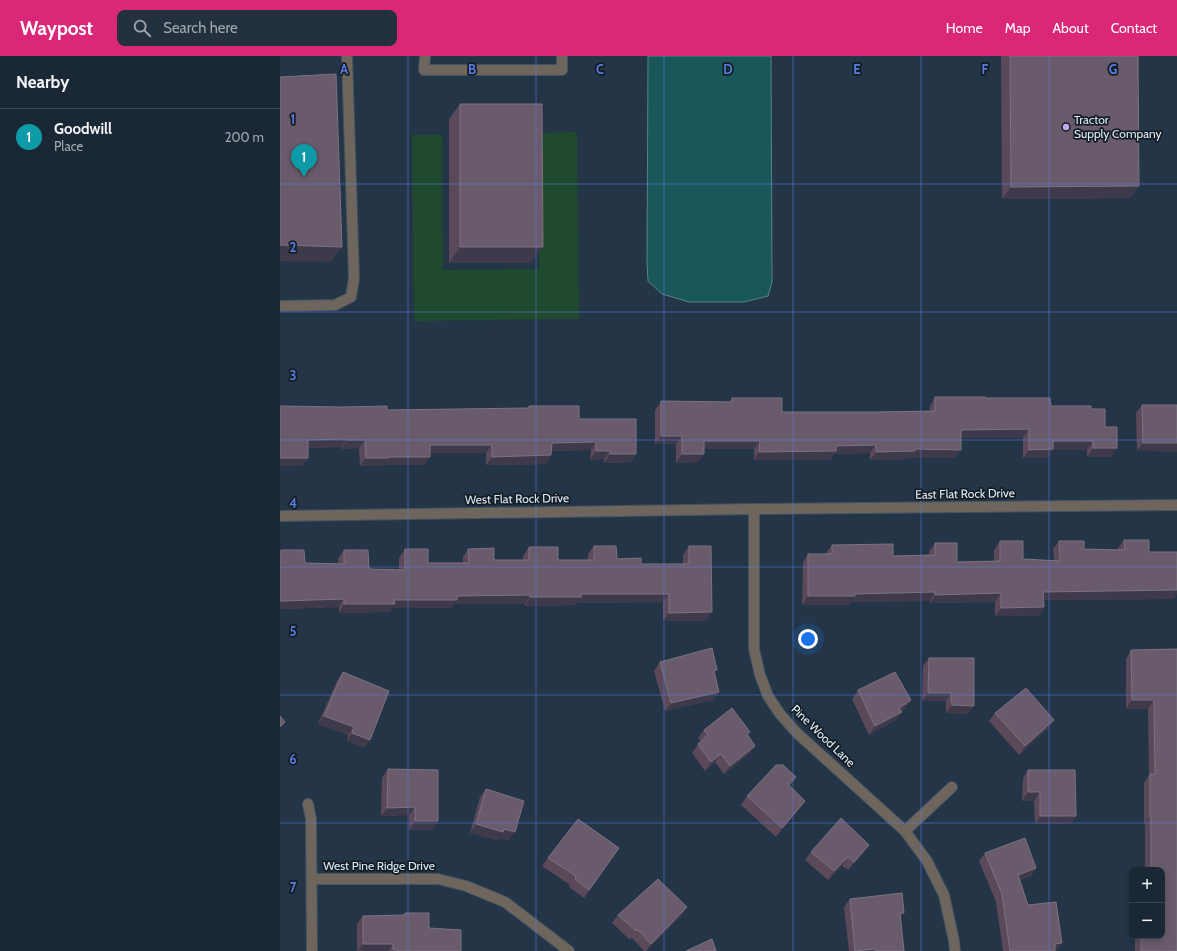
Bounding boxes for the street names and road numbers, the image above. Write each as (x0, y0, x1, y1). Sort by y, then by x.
street label: East Flat Rock Drive (915, 485, 1015, 502)
street label: West Flat Rock Drive (465, 490, 569, 507)
street label: Pine Wood Lane (788, 701, 858, 770)
street label: West Pine Ridge Drive (323, 858, 435, 873)

